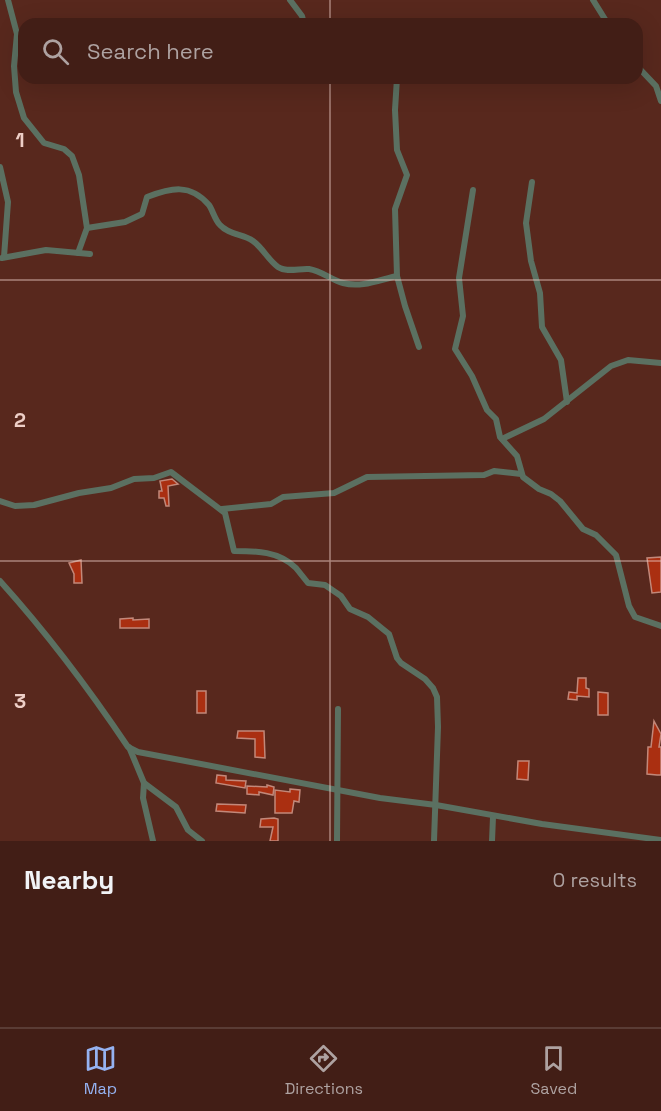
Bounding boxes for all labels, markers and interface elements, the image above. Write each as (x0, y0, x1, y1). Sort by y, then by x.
search box (18, 18, 643, 84)
icon: search (39, 35, 72, 68)
text: Search here (87, 37, 214, 65)
text: 1 (15, 127, 25, 153)
text: 2 (14, 407, 26, 433)
text: 3 (14, 688, 26, 714)
text: Nearby (24, 863, 114, 897)
text: 0 results (553, 867, 637, 893)
tab: Map (84, 1042, 117, 1099)
tab: Directions (285, 1042, 363, 1099)
tab: Saved (531, 1042, 577, 1099)

